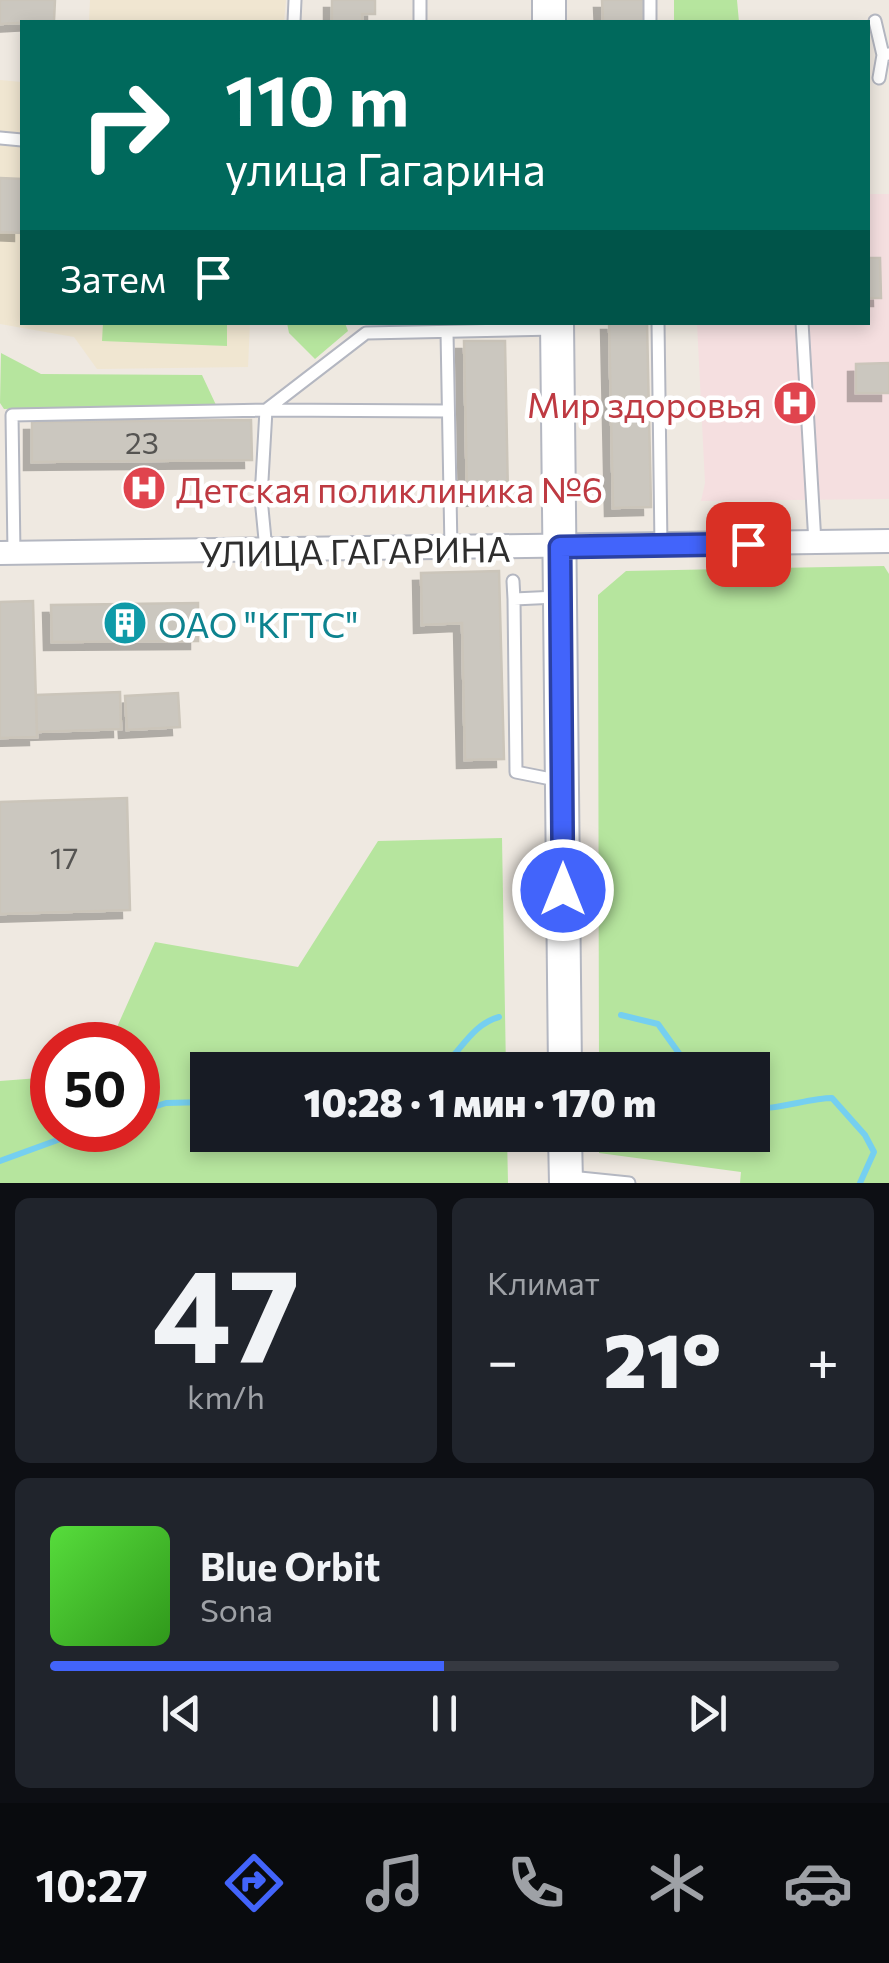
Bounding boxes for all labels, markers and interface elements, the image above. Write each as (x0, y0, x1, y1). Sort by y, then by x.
text: 110 m (225, 55, 409, 140)
icon: right (60, 60, 190, 190)
text: улица Гагарина (225, 140, 546, 195)
icon: arrive (186, 250, 241, 305)
text: Затем (60, 254, 166, 301)
hospital icon: Мир здоровья (772, 380, 818, 426)
place label: Мир здоровья (527, 382, 762, 425)
house number: 23 (125, 423, 159, 460)
hospital icon: Детская поликлиника №6 (121, 465, 167, 511)
place label: Детская поликлиника №6 (176, 467, 603, 510)
pin (706, 502, 791, 587)
icon: arrive (721, 517, 776, 572)
street label: УЛИЦА ГАГАРИНА (199, 526, 511, 574)
building icon: ОАО "КГТС" (102, 600, 148, 646)
place label: ОАО "КГТС" (158, 602, 359, 645)
house number: 17 (50, 838, 78, 875)
position arrow (511, 838, 615, 942)
speed limit sign: 50 (30, 1022, 160, 1152)
text: 10:28 · 1 мин · 170 m (304, 1078, 656, 1125)
text: 47 (152, 1231, 300, 1390)
text: Климат (487, 1262, 600, 1302)
text: 21° (604, 1312, 721, 1403)
text: − (487, 1325, 518, 1392)
text: + (807, 1325, 839, 1392)
text: km/h (187, 1376, 265, 1416)
text: Blue Orbit (200, 1542, 380, 1589)
text: Sona (200, 1589, 273, 1629)
icon: previous (154, 1686, 209, 1741)
icon: pause (417, 1686, 472, 1741)
icon: next (680, 1686, 735, 1741)
icon: directions (219, 1848, 289, 1918)
icon: music (360, 1848, 430, 1918)
icon: phone (501, 1848, 571, 1918)
icon: climate (642, 1848, 712, 1918)
icon: car (783, 1848, 853, 1918)
text: 10:27 (36, 1856, 148, 1911)

